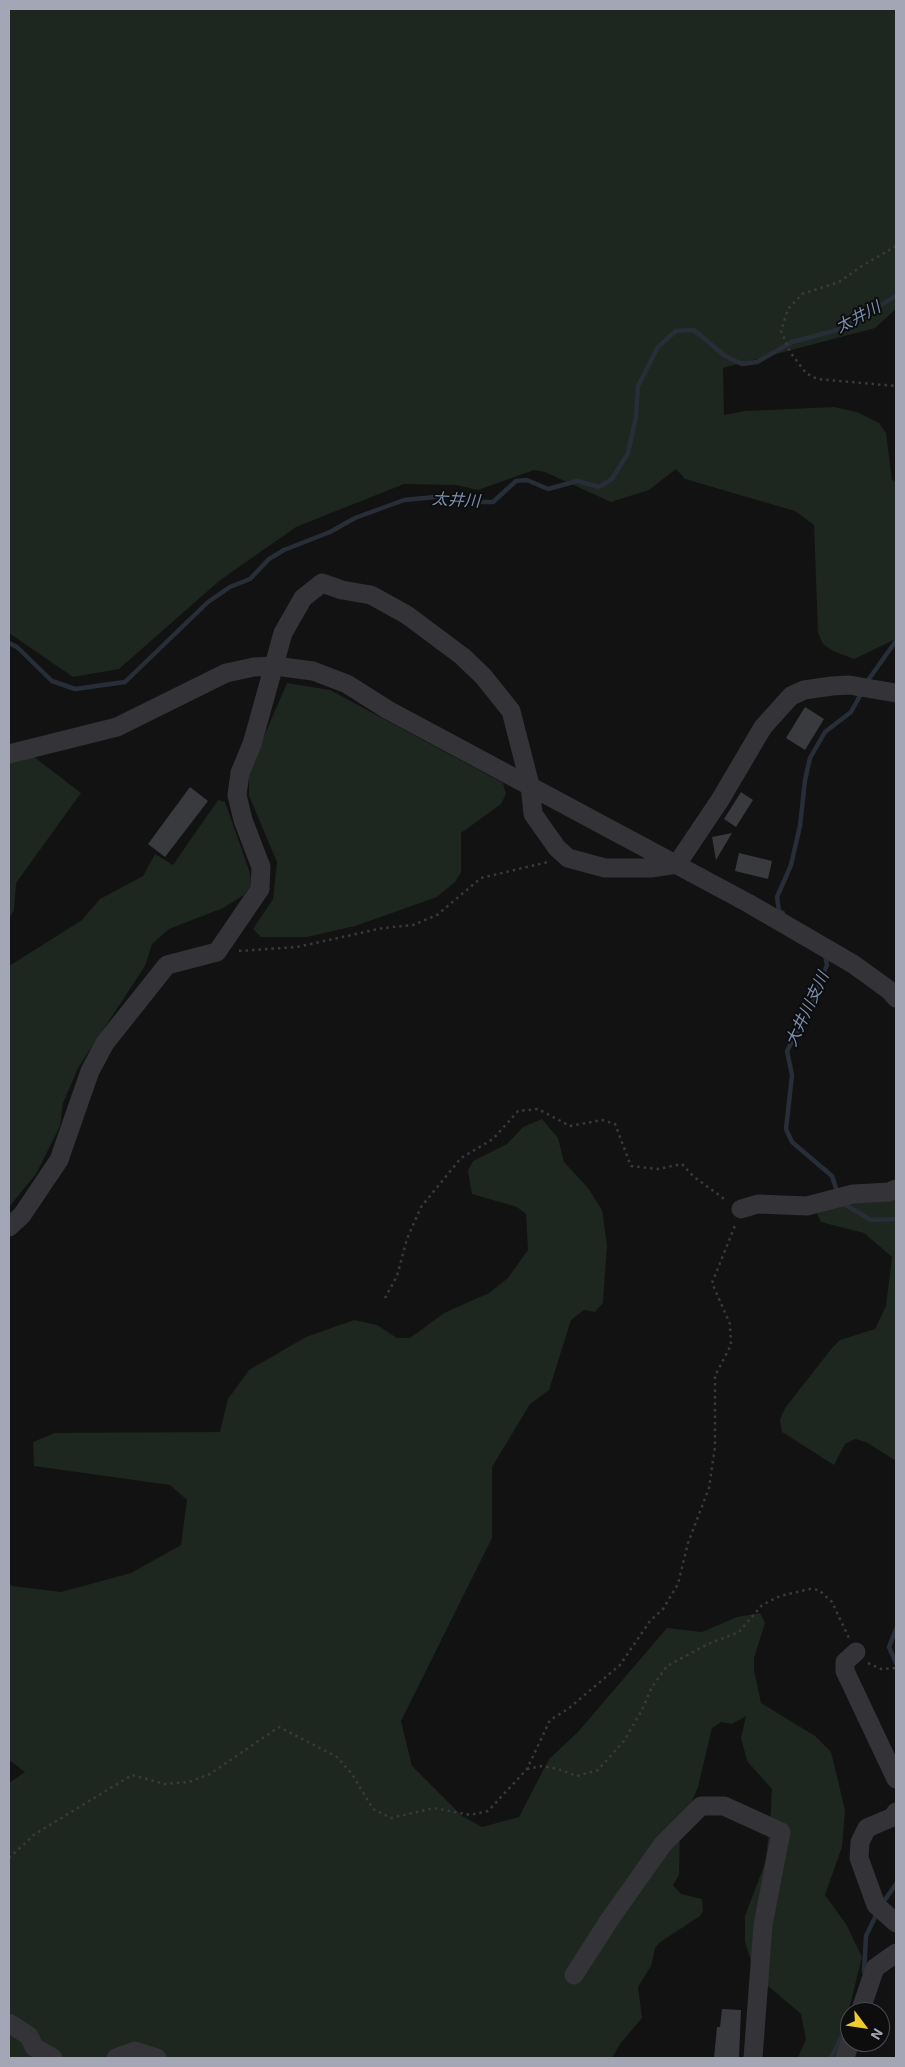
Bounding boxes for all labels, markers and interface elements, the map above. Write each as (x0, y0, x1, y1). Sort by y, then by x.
water label: 太井川 (832, 297, 884, 337)
water label: 太井川 (432, 489, 480, 511)
water label: 大井川支川 (781, 969, 833, 1049)
north arrow (840, 2002, 890, 2052)
text: N (868, 2026, 887, 2043)

